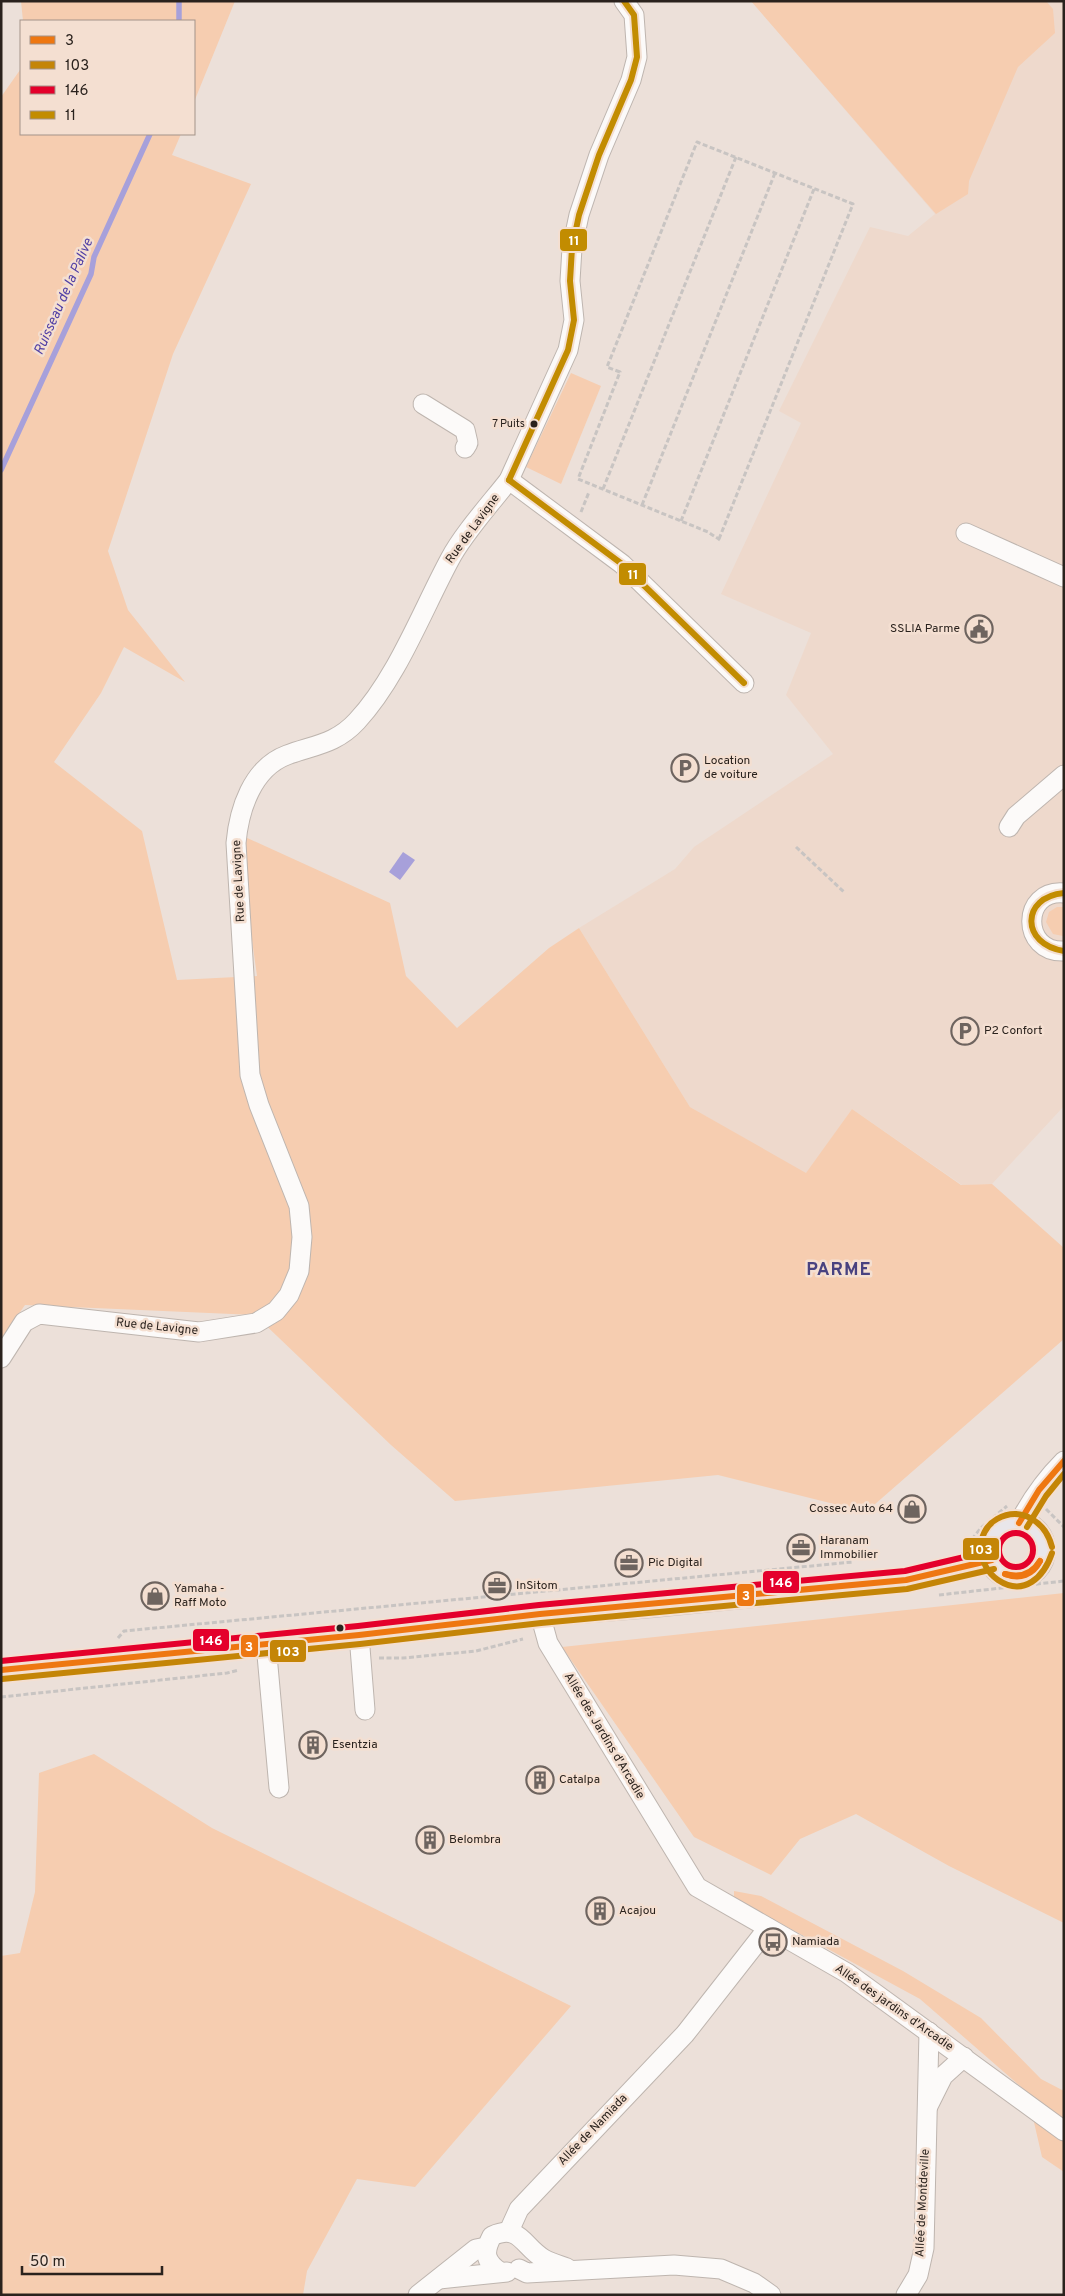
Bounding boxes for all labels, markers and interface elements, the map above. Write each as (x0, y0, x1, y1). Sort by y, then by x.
legend (20, 20, 195, 135)
text: 3 (65, 32, 74, 51)
text: 103 (65, 57, 89, 76)
text: 146 (65, 82, 89, 101)
text: 11 (65, 107, 76, 126)
line badge: 11 (559, 228, 588, 252)
text: 11 (568, 233, 580, 250)
water label: Ruisseau de la Palive (31, 235, 98, 358)
place label: 7 Puits (492, 417, 525, 431)
marker: 7 Puits (529, 419, 539, 429)
street label: Rue de Lavigne (442, 491, 504, 567)
line badge: 11 (618, 562, 647, 586)
text: 11 (627, 567, 639, 584)
public building icon: SSLIA Parme (964, 614, 994, 644)
place label: SSLIA Parme (890, 621, 960, 637)
parking icon: Location de voiture (670, 753, 700, 783)
place label: Location de voiture (704, 753, 758, 783)
street label: Rue de Lavigne (229, 840, 249, 922)
parking icon: P2 Confort (950, 1016, 980, 1046)
place label: P2 Confort (984, 1023, 1043, 1039)
district label: PARME (806, 1259, 872, 1282)
street label: Rue de Lavigne (115, 1315, 199, 1339)
shop icon: Cossec Auto 64 (897, 1494, 927, 1524)
place label: Cossec Auto 64 (809, 1501, 893, 1517)
office icon: Haranam Immobilier (786, 1533, 816, 1563)
place label: Haranam Immobilier (820, 1533, 878, 1563)
line badge: 103 (962, 1537, 1000, 1561)
text: 103 (969, 1542, 993, 1559)
office icon: Pic Digital (614, 1548, 644, 1578)
place label: Pic Digital (648, 1555, 702, 1571)
line badge: 146 (762, 1570, 800, 1594)
office icon: InSitom (482, 1571, 512, 1601)
text: 146 (769, 1575, 793, 1592)
place label: InSitom (516, 1578, 558, 1594)
shop icon: Yamaha - Raff Moto (140, 1581, 170, 1611)
place label: Yamaha - Raff Moto (174, 1581, 227, 1611)
line badge: 3 (736, 1583, 755, 1607)
text: 3 (742, 1588, 750, 1605)
unlabelled marker (335, 1623, 345, 1633)
line badge: 146 (192, 1628, 230, 1652)
text: 146 (199, 1633, 223, 1650)
line badge: 3 (240, 1634, 259, 1658)
text: 3 (245, 1639, 253, 1656)
line badge: 103 (269, 1639, 307, 1663)
text: 103 (276, 1644, 300, 1661)
street label: Allée des Jardins d'Arcadie (560, 1670, 648, 1802)
building icon: Esentzia (298, 1730, 328, 1760)
place label: Esentzia (332, 1737, 377, 1753)
building icon: Catalpa (525, 1765, 555, 1795)
place label: Catalpa (559, 1772, 600, 1788)
building icon: Belombra (415, 1825, 445, 1855)
place label: Belombra (449, 1832, 501, 1848)
building icon: Acajou (585, 1896, 615, 1926)
place label: Acajou (619, 1903, 656, 1919)
bus stop icon: Namiada (758, 1927, 788, 1957)
place label: Namiada (792, 1934, 839, 1950)
street label: Allée des jardins d'Arcadie (832, 1961, 956, 2055)
street label: Allée de Namiada (555, 2091, 631, 2169)
street label: Allée de Montdeville (912, 2148, 934, 2258)
scale bar (22, 2244, 162, 2276)
text: 50 m (30, 2253, 65, 2272)

